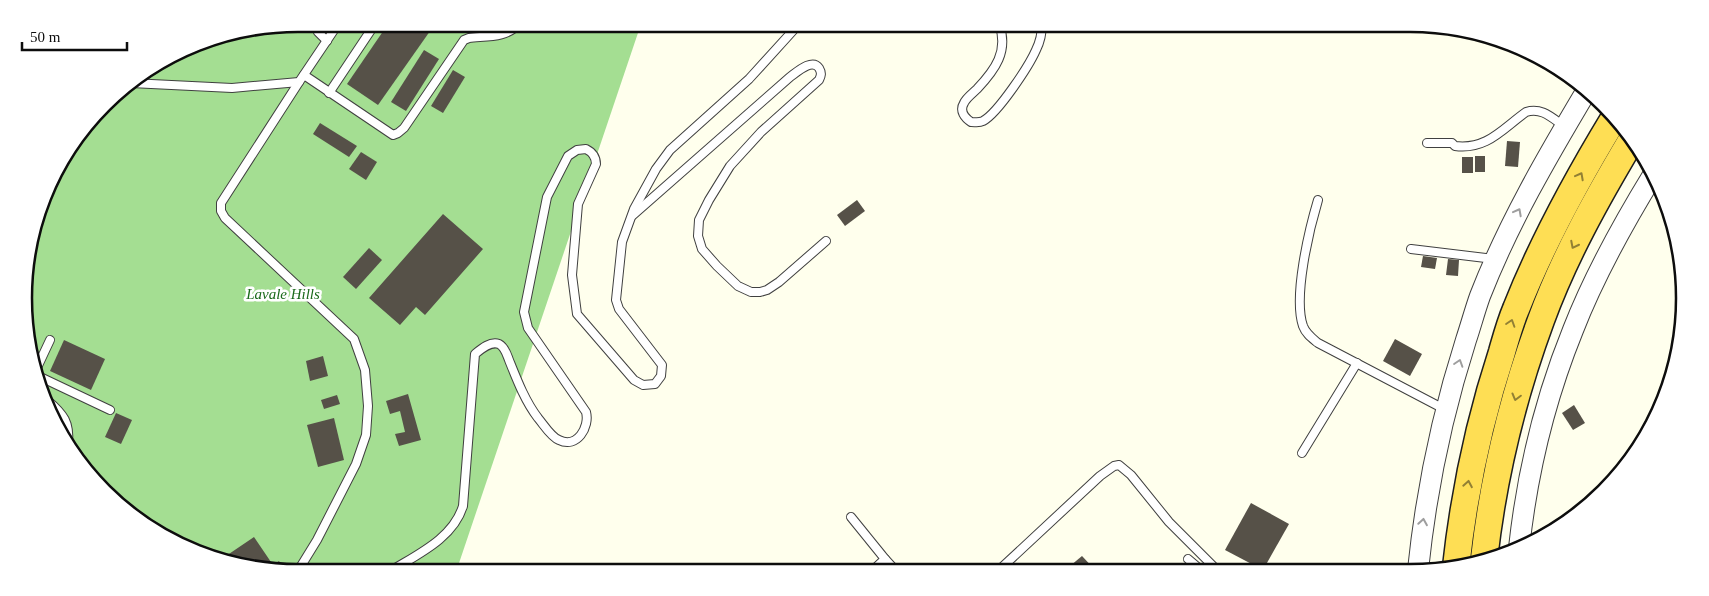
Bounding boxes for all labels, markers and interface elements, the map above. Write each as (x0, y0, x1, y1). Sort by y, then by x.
scale bar (22, 20, 128, 52)
text: 50 m (30, 29, 61, 45)
one-way arrow (1573, 172, 1583, 181)
one-way arrow (1512, 208, 1522, 217)
one-way arrow (1570, 240, 1580, 249)
park label: Lavale Hills (245, 286, 320, 302)
one-way arrow (1506, 319, 1516, 327)
one-way arrow (1453, 359, 1463, 368)
one-way arrow (1512, 392, 1522, 400)
one-way arrow (1463, 480, 1473, 489)
one-way arrow (1418, 517, 1428, 526)

